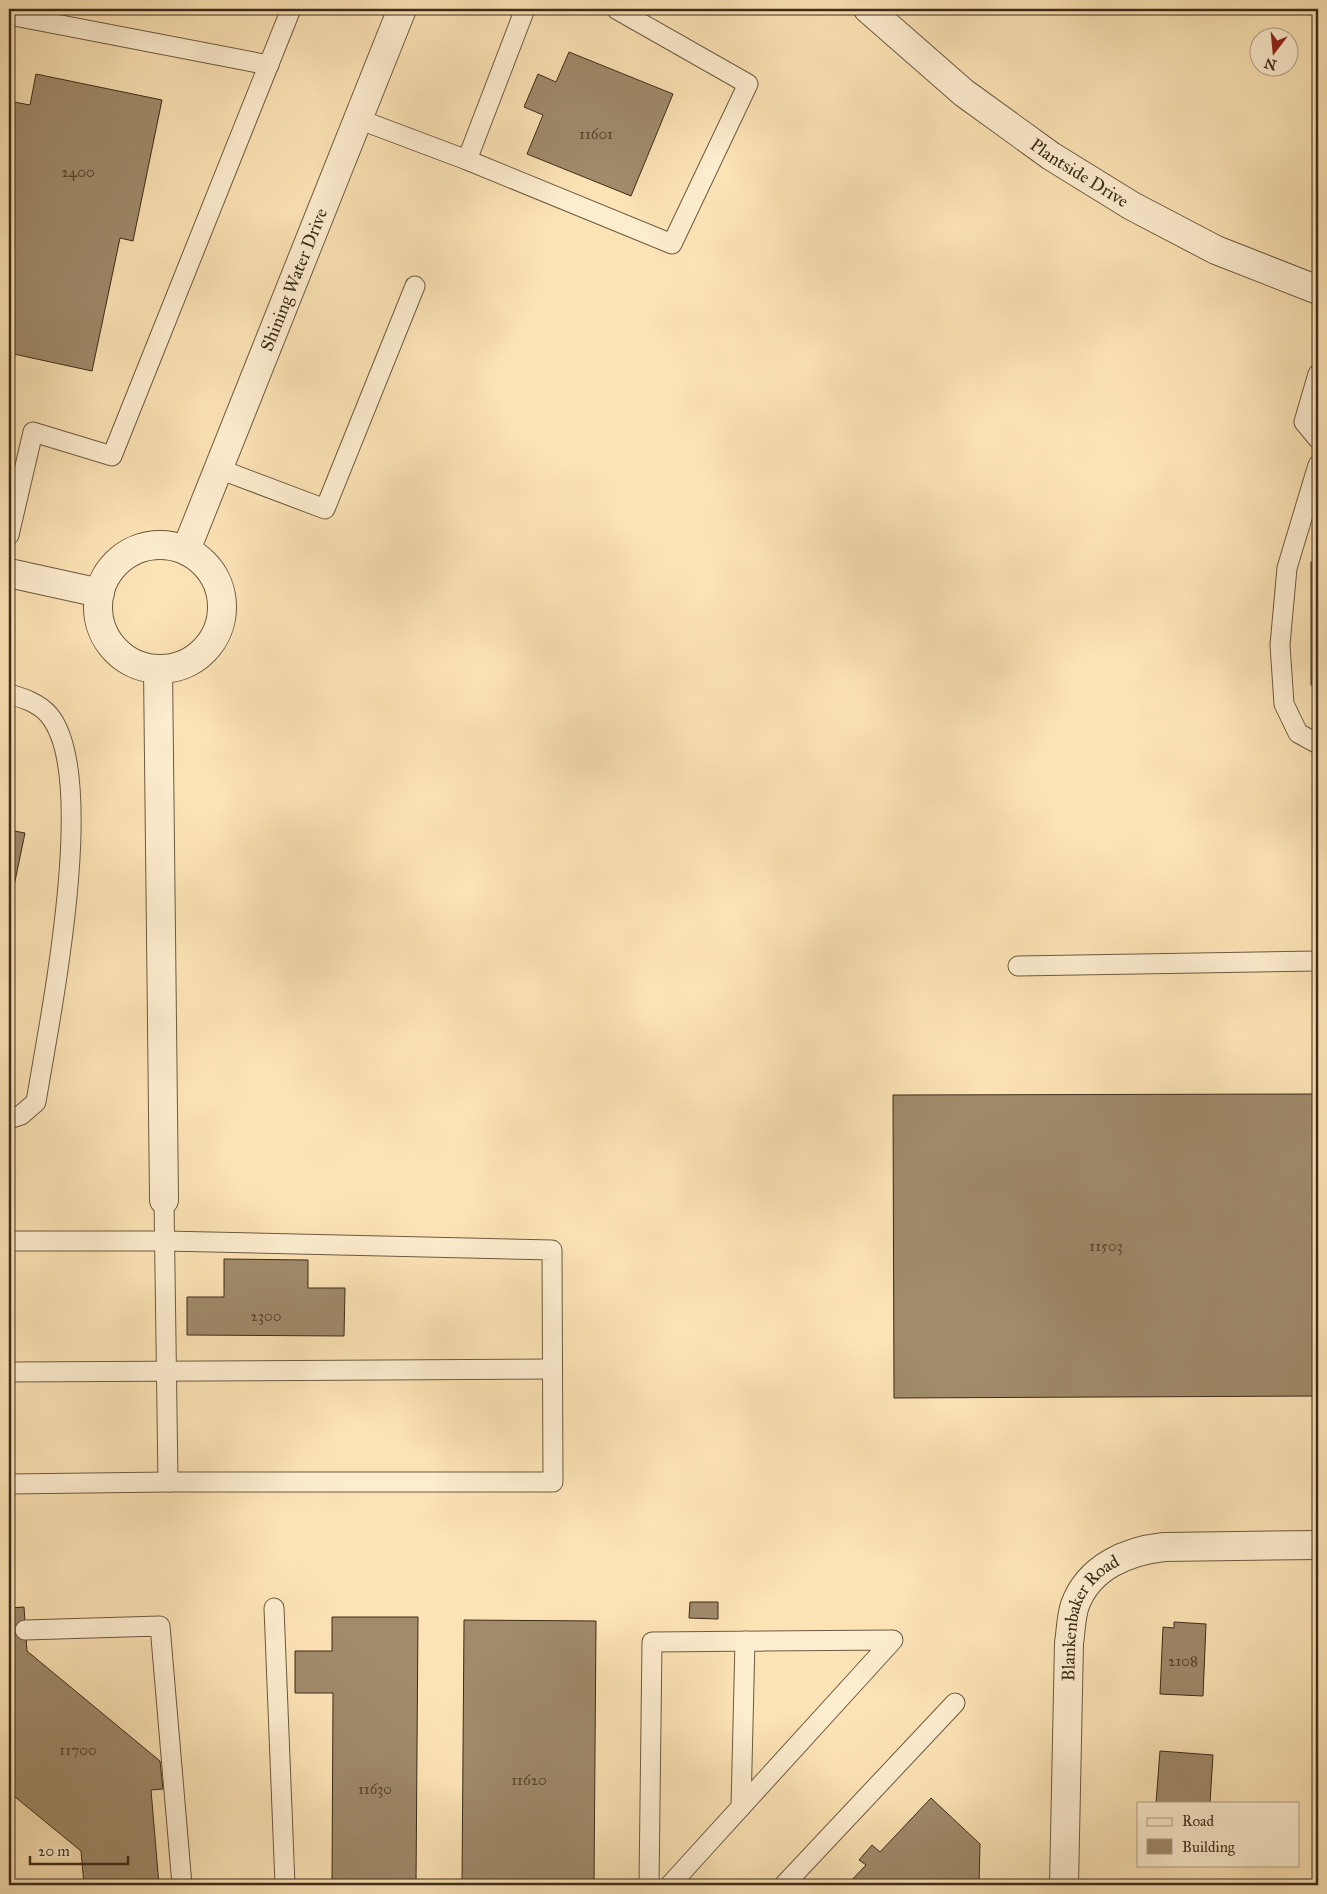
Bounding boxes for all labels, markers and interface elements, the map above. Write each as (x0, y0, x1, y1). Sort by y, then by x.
north arrow (1250, 28, 1300, 78)
text: N (1262, 54, 1279, 74)
house number: 11601 (579, 125, 613, 143)
street label: Plantside Drive (1026, 134, 1133, 212)
house number: 2400 (61, 163, 95, 181)
street label: Shining Water Drive (255, 205, 332, 354)
house number: 11503 (1089, 1237, 1123, 1255)
house number: 2300 (251, 1307, 281, 1325)
street label: Blankenbaker Road (1057, 1550, 1123, 1682)
house number: 2108 (1168, 1652, 1198, 1670)
house number: 11700 (59, 1741, 97, 1759)
house number: 11620 (511, 1771, 547, 1789)
house number: 11630 (358, 1780, 392, 1798)
legend (1137, 1802, 1300, 1866)
text: Road (1182, 1812, 1214, 1830)
scale bar (30, 1834, 128, 1866)
text: Building (1182, 1838, 1236, 1856)
text: 20 m (38, 1842, 70, 1860)

